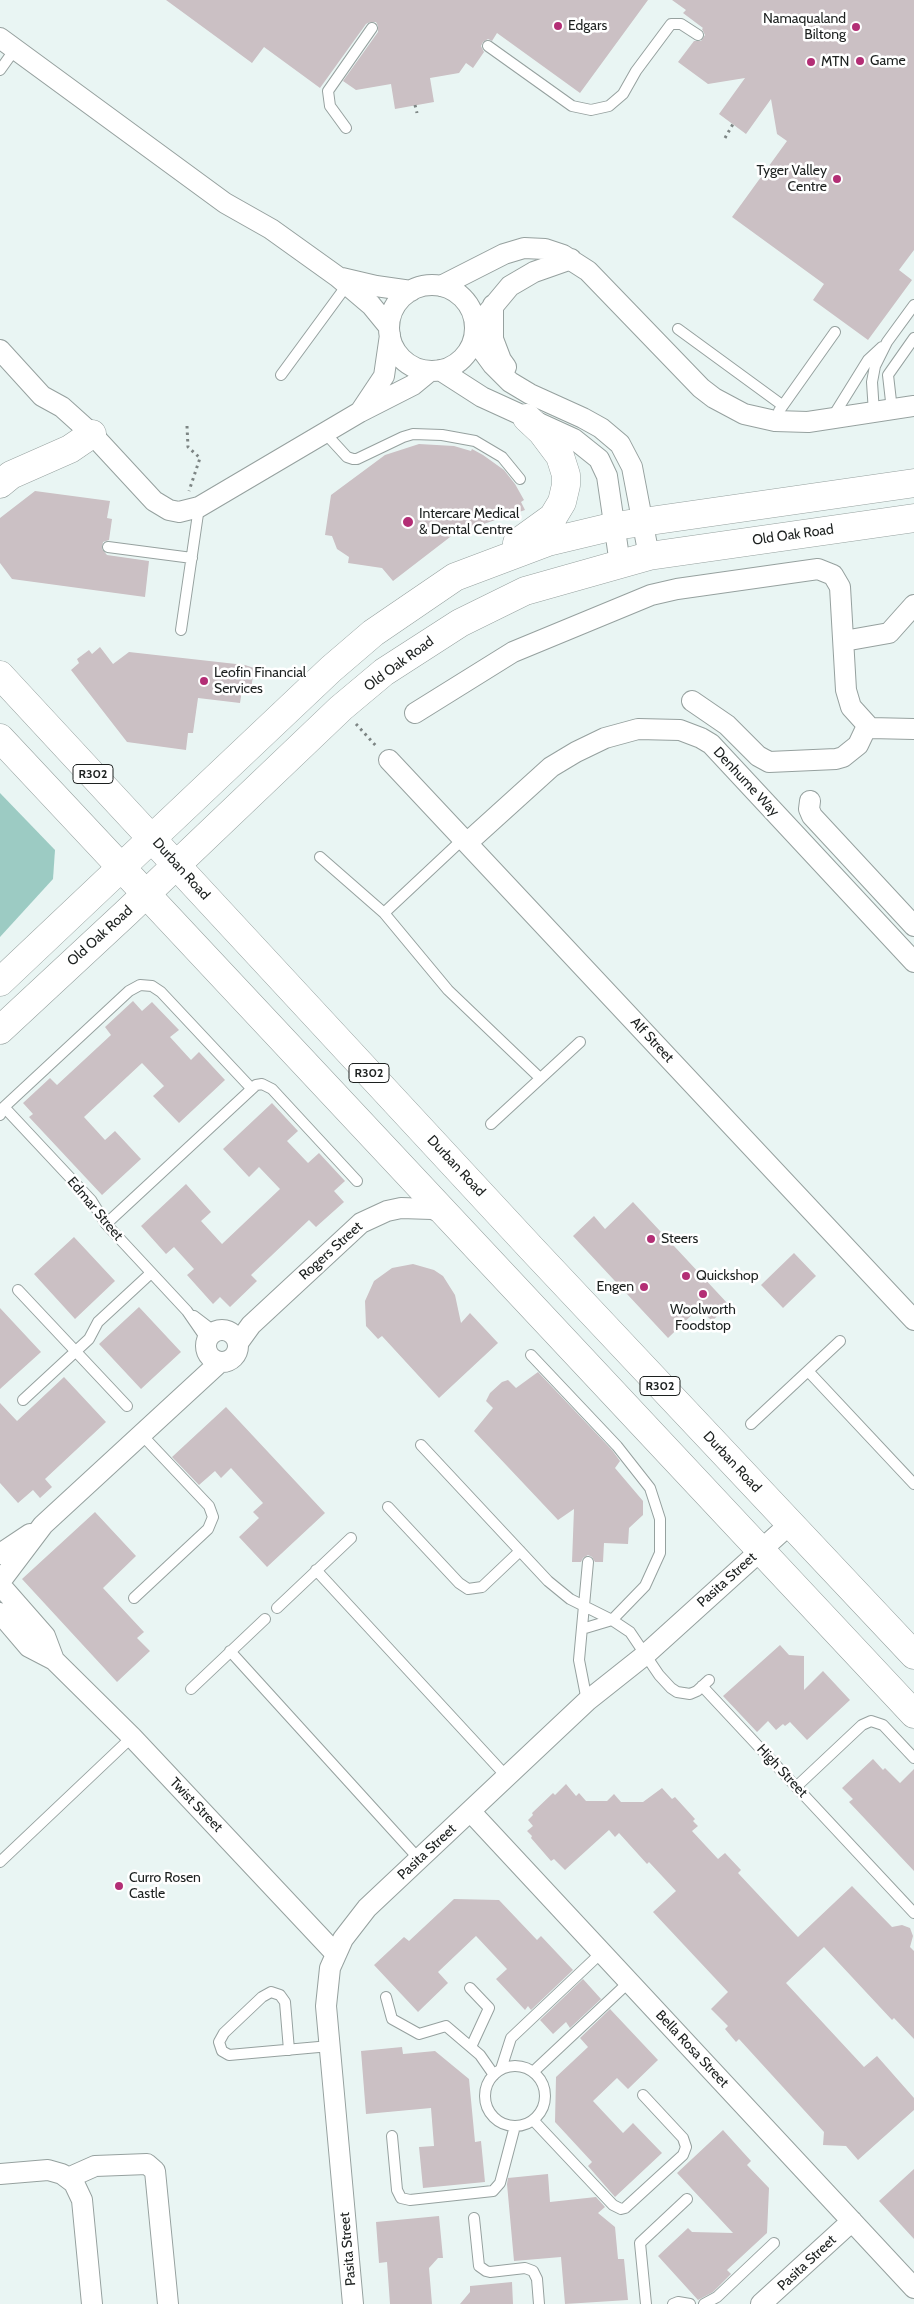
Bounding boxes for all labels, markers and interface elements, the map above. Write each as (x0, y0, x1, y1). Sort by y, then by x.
place label: Namaqualand Biltong (763, 11, 846, 44)
place label: Edgars (568, 18, 607, 34)
marker: Edgars (552, 20, 564, 32)
marker: Namaqualand Biltong (850, 21, 862, 33)
place label: Game (870, 53, 906, 69)
place label: MTN (821, 54, 849, 70)
marker: Game (854, 55, 866, 67)
marker: MTN (805, 56, 817, 68)
place label: Tyger Valley Centre (757, 163, 827, 196)
marker: Tyger Valley Centre (831, 173, 843, 185)
place label: Intercare Medical & Dental Centre (419, 506, 519, 538)
marker: Intercare Medical & Dental Centre (401, 515, 415, 529)
street label: Old Oak Road (751, 521, 835, 549)
street label: Old Oak Road (361, 633, 437, 695)
place label: Leofin Financial Services (214, 665, 306, 698)
marker: Leofin Financial Services (198, 675, 210, 687)
street label: Denhume Way (710, 744, 782, 820)
road number: R302 (73, 764, 113, 784)
street label: Durban Road (149, 835, 213, 903)
street label: Old Oak Road (64, 902, 136, 970)
street label: Alf Street (627, 1014, 677, 1066)
road number: R302 (349, 1064, 389, 1082)
street label: Durban Road (423, 1132, 489, 1200)
street label: Edmar Street (64, 1174, 126, 1244)
street label: Rogers Street (296, 1218, 366, 1284)
place label: Steers (661, 1231, 698, 1247)
marker: Steers (645, 1233, 657, 1245)
place label: Quickshop (696, 1268, 759, 1284)
marker: Quickshop (680, 1270, 692, 1282)
place label: Engen (597, 1279, 634, 1295)
marker: Engen (638, 1281, 650, 1293)
marker: Woolworth Foodstop (697, 1288, 709, 1300)
place label: Woolworth Foodstop (670, 1302, 736, 1334)
road number: R302 (640, 1376, 680, 1395)
street label: Durban Road (699, 1428, 765, 1496)
street label: Pasita Street (694, 1549, 760, 1611)
street label: High Street (753, 1741, 811, 1801)
street label: Twist Street (166, 1774, 226, 1836)
street label: Pasita Street (394, 1821, 460, 1883)
place label: Curro Rosen Castle (129, 1870, 201, 1902)
marker: Curro Rosen Castle (113, 1880, 125, 1892)
street label: Bella Rosa Street (652, 2007, 732, 2091)
street label: Pasita Street (336, 2211, 360, 2287)
street label: Pasita Street (774, 2232, 840, 2294)

